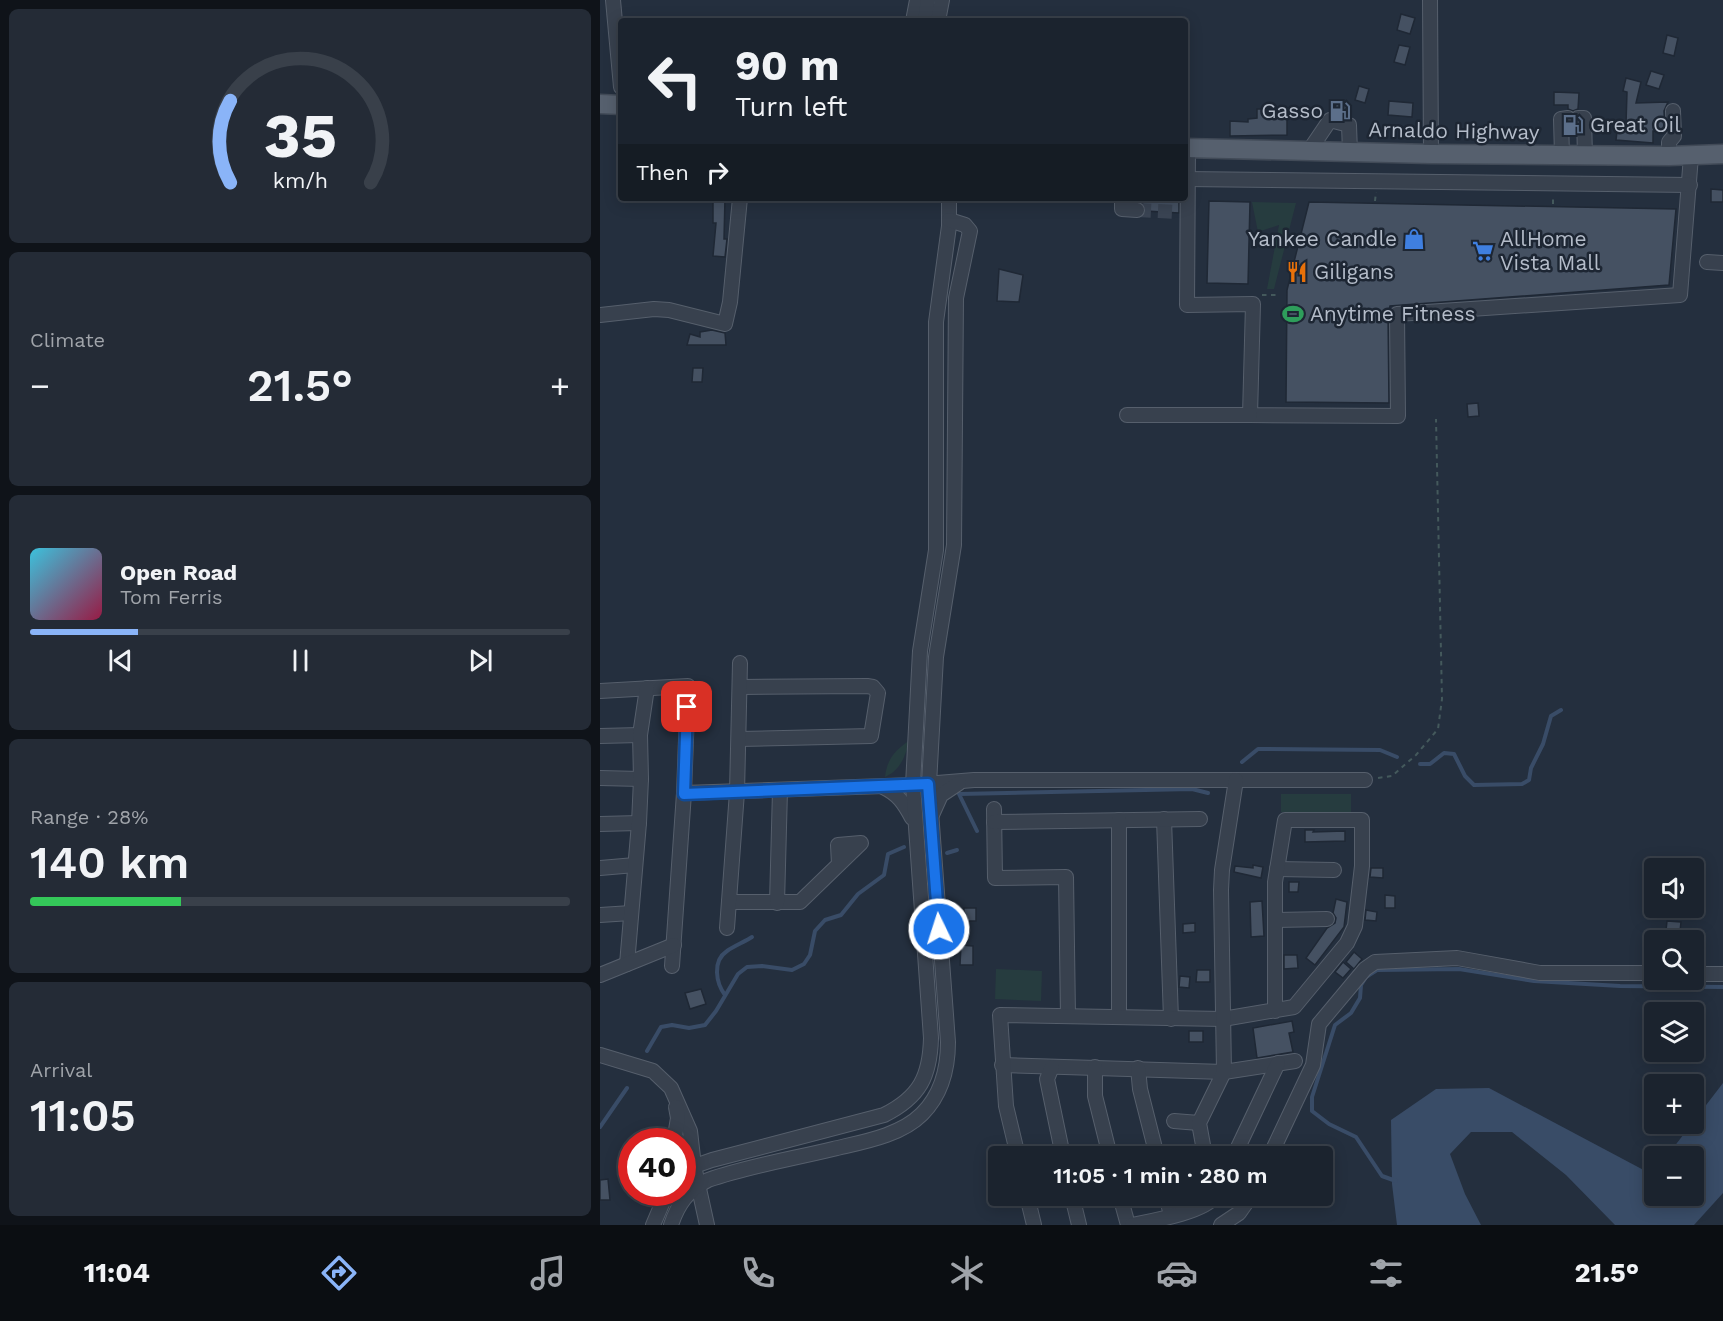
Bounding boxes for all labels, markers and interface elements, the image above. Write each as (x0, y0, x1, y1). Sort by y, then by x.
text: 90 m (735, 41, 839, 90)
icon: left (636, 42, 714, 120)
text: Turn left (735, 91, 847, 123)
place label: Gasso (1261, 98, 1323, 123)
text: 35 (263, 99, 337, 172)
fuel station icon: Gasso (1328, 99, 1352, 123)
place label: Great Oil (1590, 112, 1681, 137)
fuel station icon: Great Oil (1561, 113, 1585, 137)
street label: Arnaldo Highway (1368, 117, 1540, 144)
icon: right (701, 156, 734, 189)
text: Then (636, 160, 689, 185)
text: km/h (272, 168, 328, 193)
place label: Yankee Candle (1248, 226, 1397, 251)
place label: AllHome Vista Mall (1500, 226, 1601, 275)
shop icon: Yankee Candle (1402, 227, 1426, 251)
supermarket icon: AllHome Vista Mall (1471, 239, 1495, 263)
place label: Giligans (1314, 259, 1394, 284)
restaurant icon: Giligans (1285, 260, 1309, 284)
place label: Anytime Fitness (1310, 301, 1476, 326)
sports icon: Anytime Fitness (1281, 302, 1305, 326)
text: Climate (30, 328, 105, 352)
text: 21.5° (247, 359, 353, 412)
text: − (30, 366, 50, 405)
text: + (550, 366, 570, 405)
text: Open Road (120, 560, 237, 585)
text: Tom Ferris (120, 585, 223, 609)
icon: previous (104, 644, 137, 677)
icon: pause (284, 644, 317, 677)
icon: next (464, 644, 497, 677)
pin (661, 681, 712, 732)
icon: arrive (670, 690, 703, 723)
text: Range · 28% (30, 805, 148, 829)
text: 140 km (30, 836, 189, 889)
map controls (1644, 858, 1704, 1206)
button: sound (1644, 858, 1704, 918)
position arrow (907, 897, 971, 961)
button: search (1644, 930, 1704, 990)
button: layers (1644, 1002, 1704, 1062)
text: Arrival (30, 1058, 92, 1082)
button: + (1644, 1074, 1704, 1134)
text: 11:05 (30, 1089, 136, 1142)
speed limit sign: 40 (618, 1128, 696, 1206)
button: − (1644, 1146, 1704, 1206)
text: 11:05 · 1 min · 280 m (1053, 1163, 1268, 1188)
icon: directions (318, 1252, 360, 1294)
icon: music (527, 1252, 569, 1294)
icon: phone (737, 1252, 779, 1294)
icon: climate (946, 1252, 988, 1294)
icon: car (1156, 1252, 1198, 1294)
icon: filters (1365, 1252, 1407, 1294)
text: 11:04 (84, 1257, 150, 1289)
text: 21.5° (1575, 1257, 1639, 1289)

